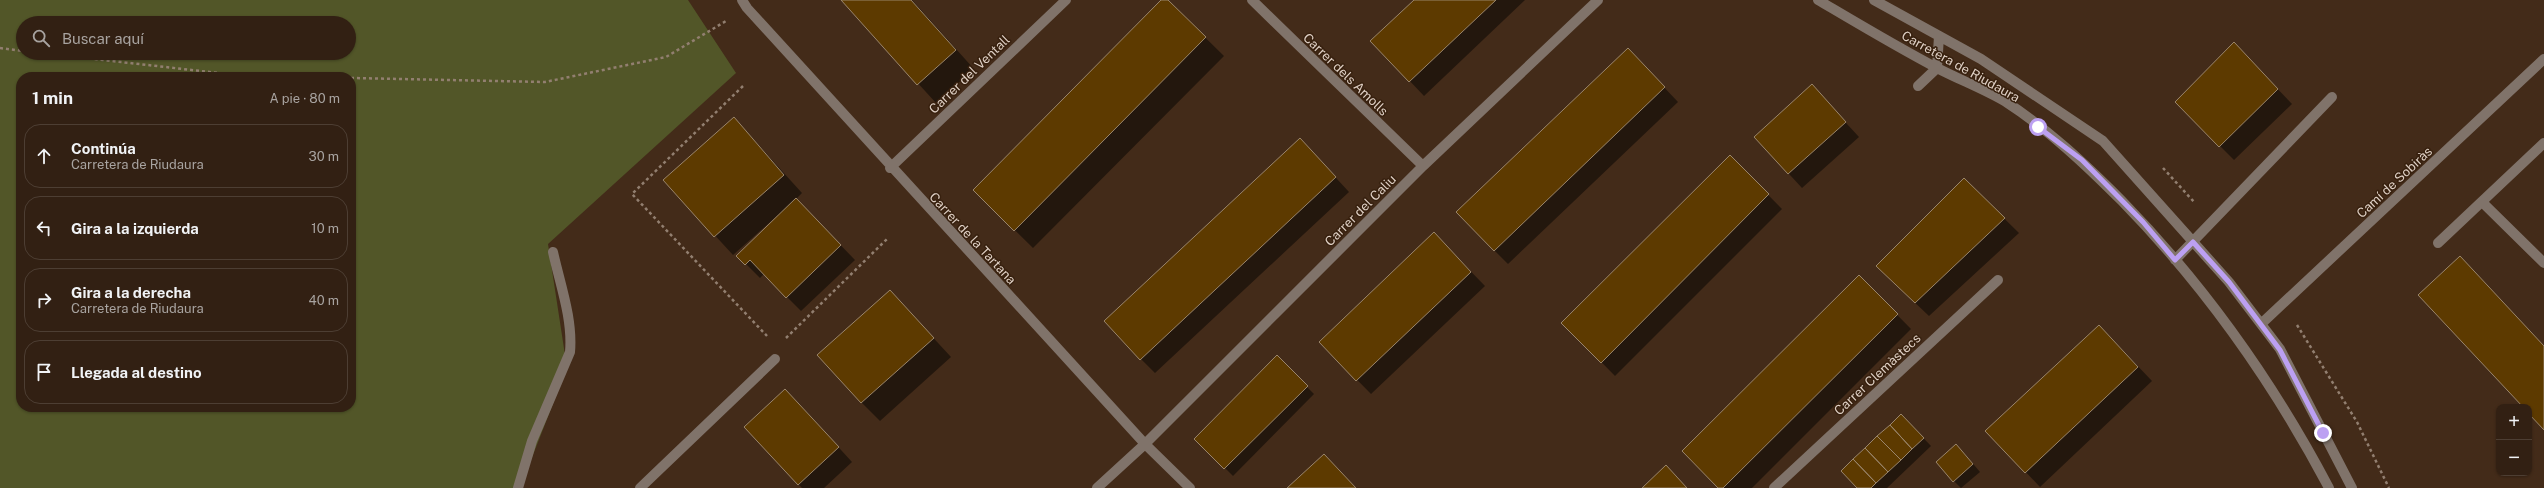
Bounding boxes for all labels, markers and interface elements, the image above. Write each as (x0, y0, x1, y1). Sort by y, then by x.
search box (16, 16, 356, 60)
icon: search (30, 27, 52, 49)
street label: Carretera de Riudaura (1899, 28, 2022, 105)
text: Buscar aquí (62, 30, 144, 47)
street label: Carrer dels Amolls (1300, 30, 1391, 119)
street label: Carrer del Ventall (926, 32, 1013, 117)
text: 1 min (32, 88, 73, 108)
text: A pie · 80 m (269, 91, 340, 106)
route start (2029, 118, 2047, 136)
text: Continúa (71, 140, 136, 157)
street label: Camí de Sobiràs (2354, 144, 2435, 221)
icon: ahead (33, 145, 55, 167)
text: 30 m (309, 149, 339, 164)
text: Carretera de Riudaura (71, 157, 204, 172)
street label: Carrer del Caliu (1322, 172, 1399, 249)
street label: Carrer de la Tartana (926, 189, 1019, 287)
icon: left (33, 217, 55, 239)
text: Gira a la izquierda (71, 220, 199, 237)
text: 10 m (311, 221, 339, 236)
text: Gira a la derecha (71, 284, 191, 301)
icon: right (33, 289, 55, 311)
text: 40 m (308, 293, 339, 308)
text: Carretera de Riudaura (71, 301, 204, 316)
street label: Carrer Clemàstecs (1831, 331, 1924, 418)
icon: arrive (33, 361, 55, 383)
text: Llegada al destino (71, 364, 202, 381)
map controls (2496, 404, 2532, 476)
button: + (2496, 404, 2532, 440)
route end (2314, 424, 2332, 442)
button: − (2496, 440, 2532, 476)

